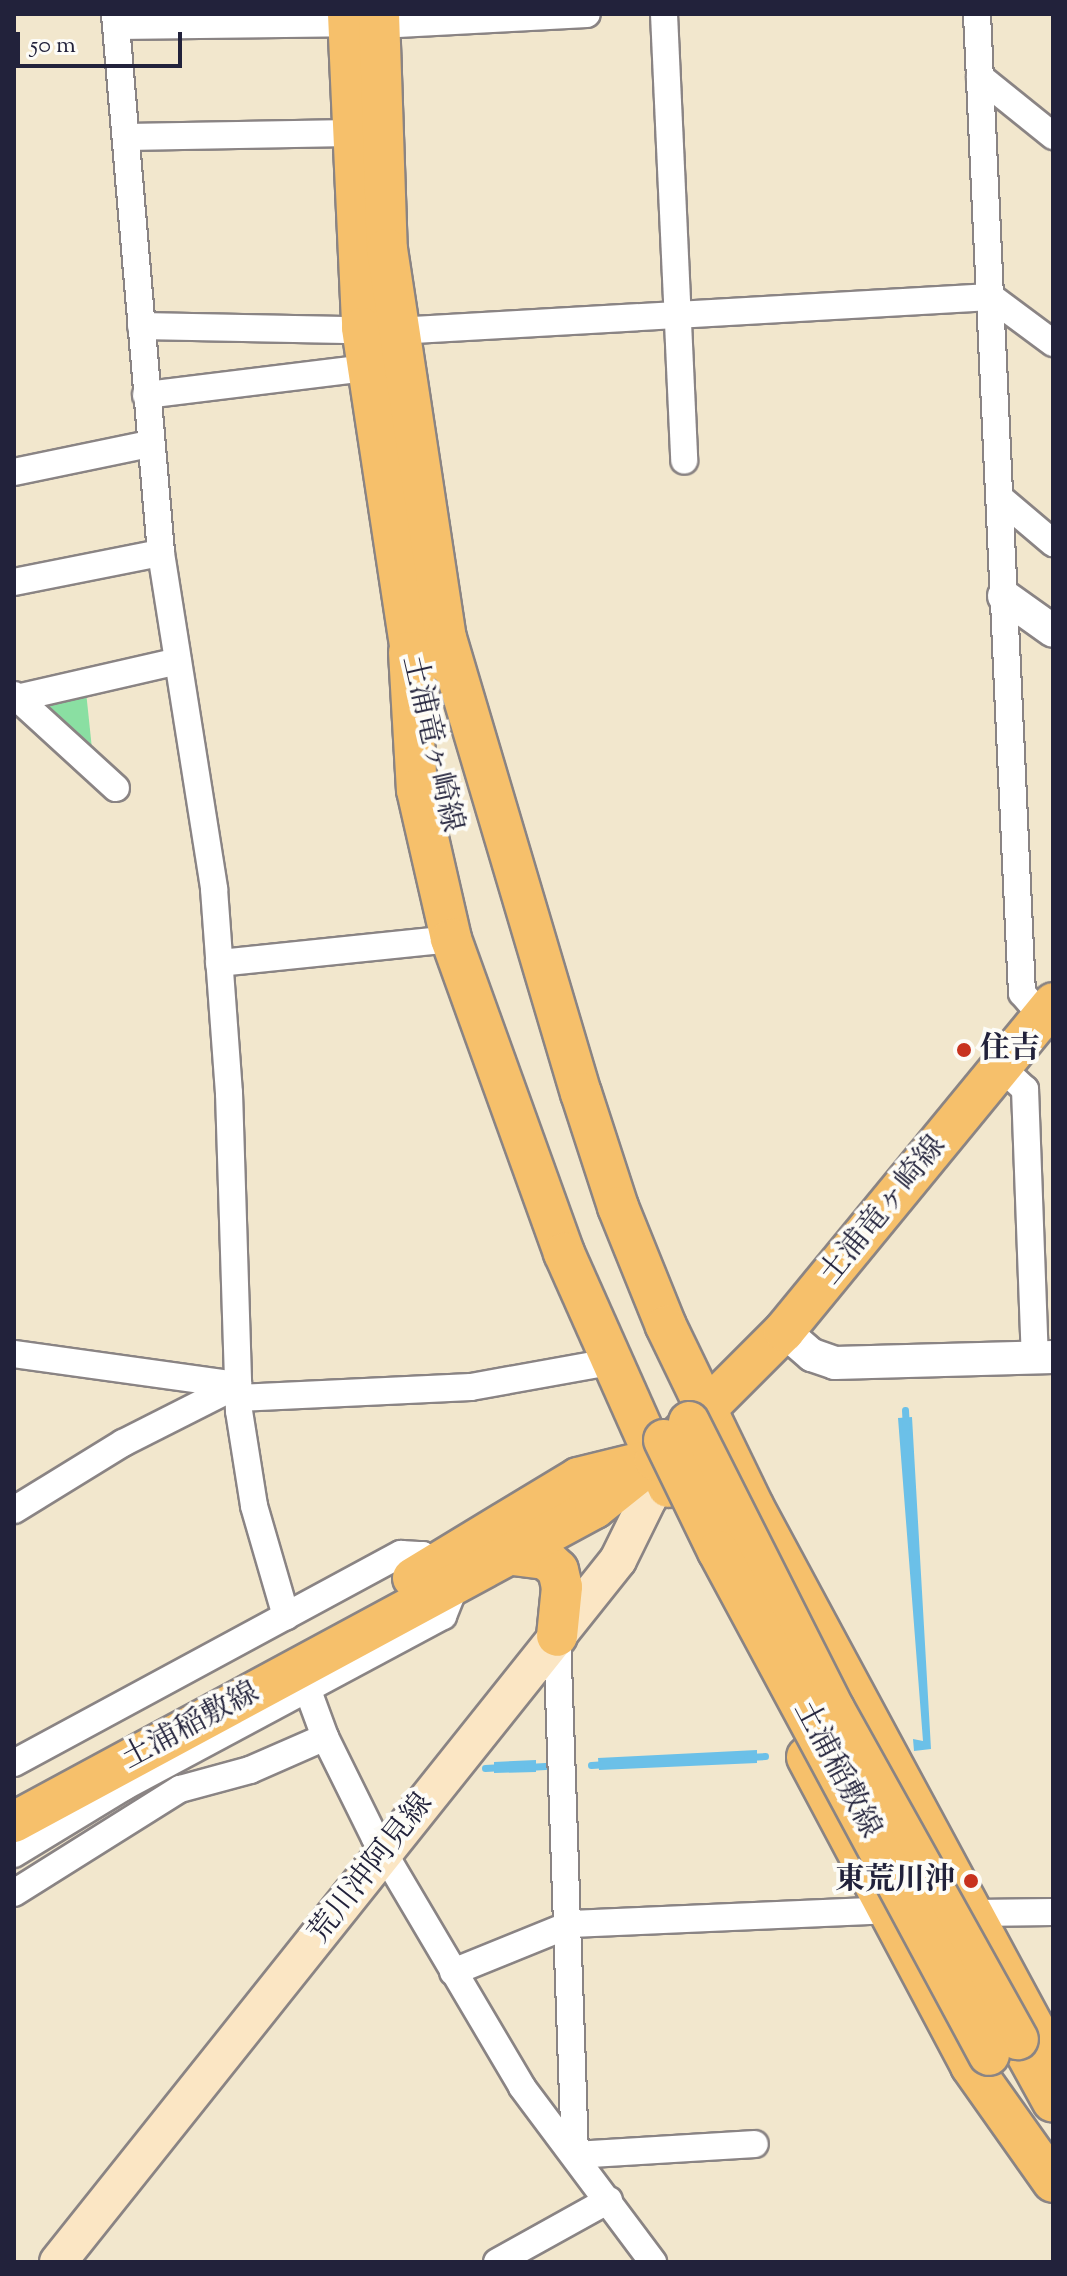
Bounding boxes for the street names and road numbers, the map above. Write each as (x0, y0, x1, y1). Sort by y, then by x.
street label: 土浦竜ヶ崎線 (393, 652, 469, 836)
street label: 土浦竜ヶ崎線 (813, 1130, 955, 1292)
street label: 土浦稲敷線 (116, 1676, 266, 1778)
street label: 土浦稲敷線 (785, 1695, 887, 1845)
street label: 荒川沖阿見線 (302, 1787, 442, 1951)

